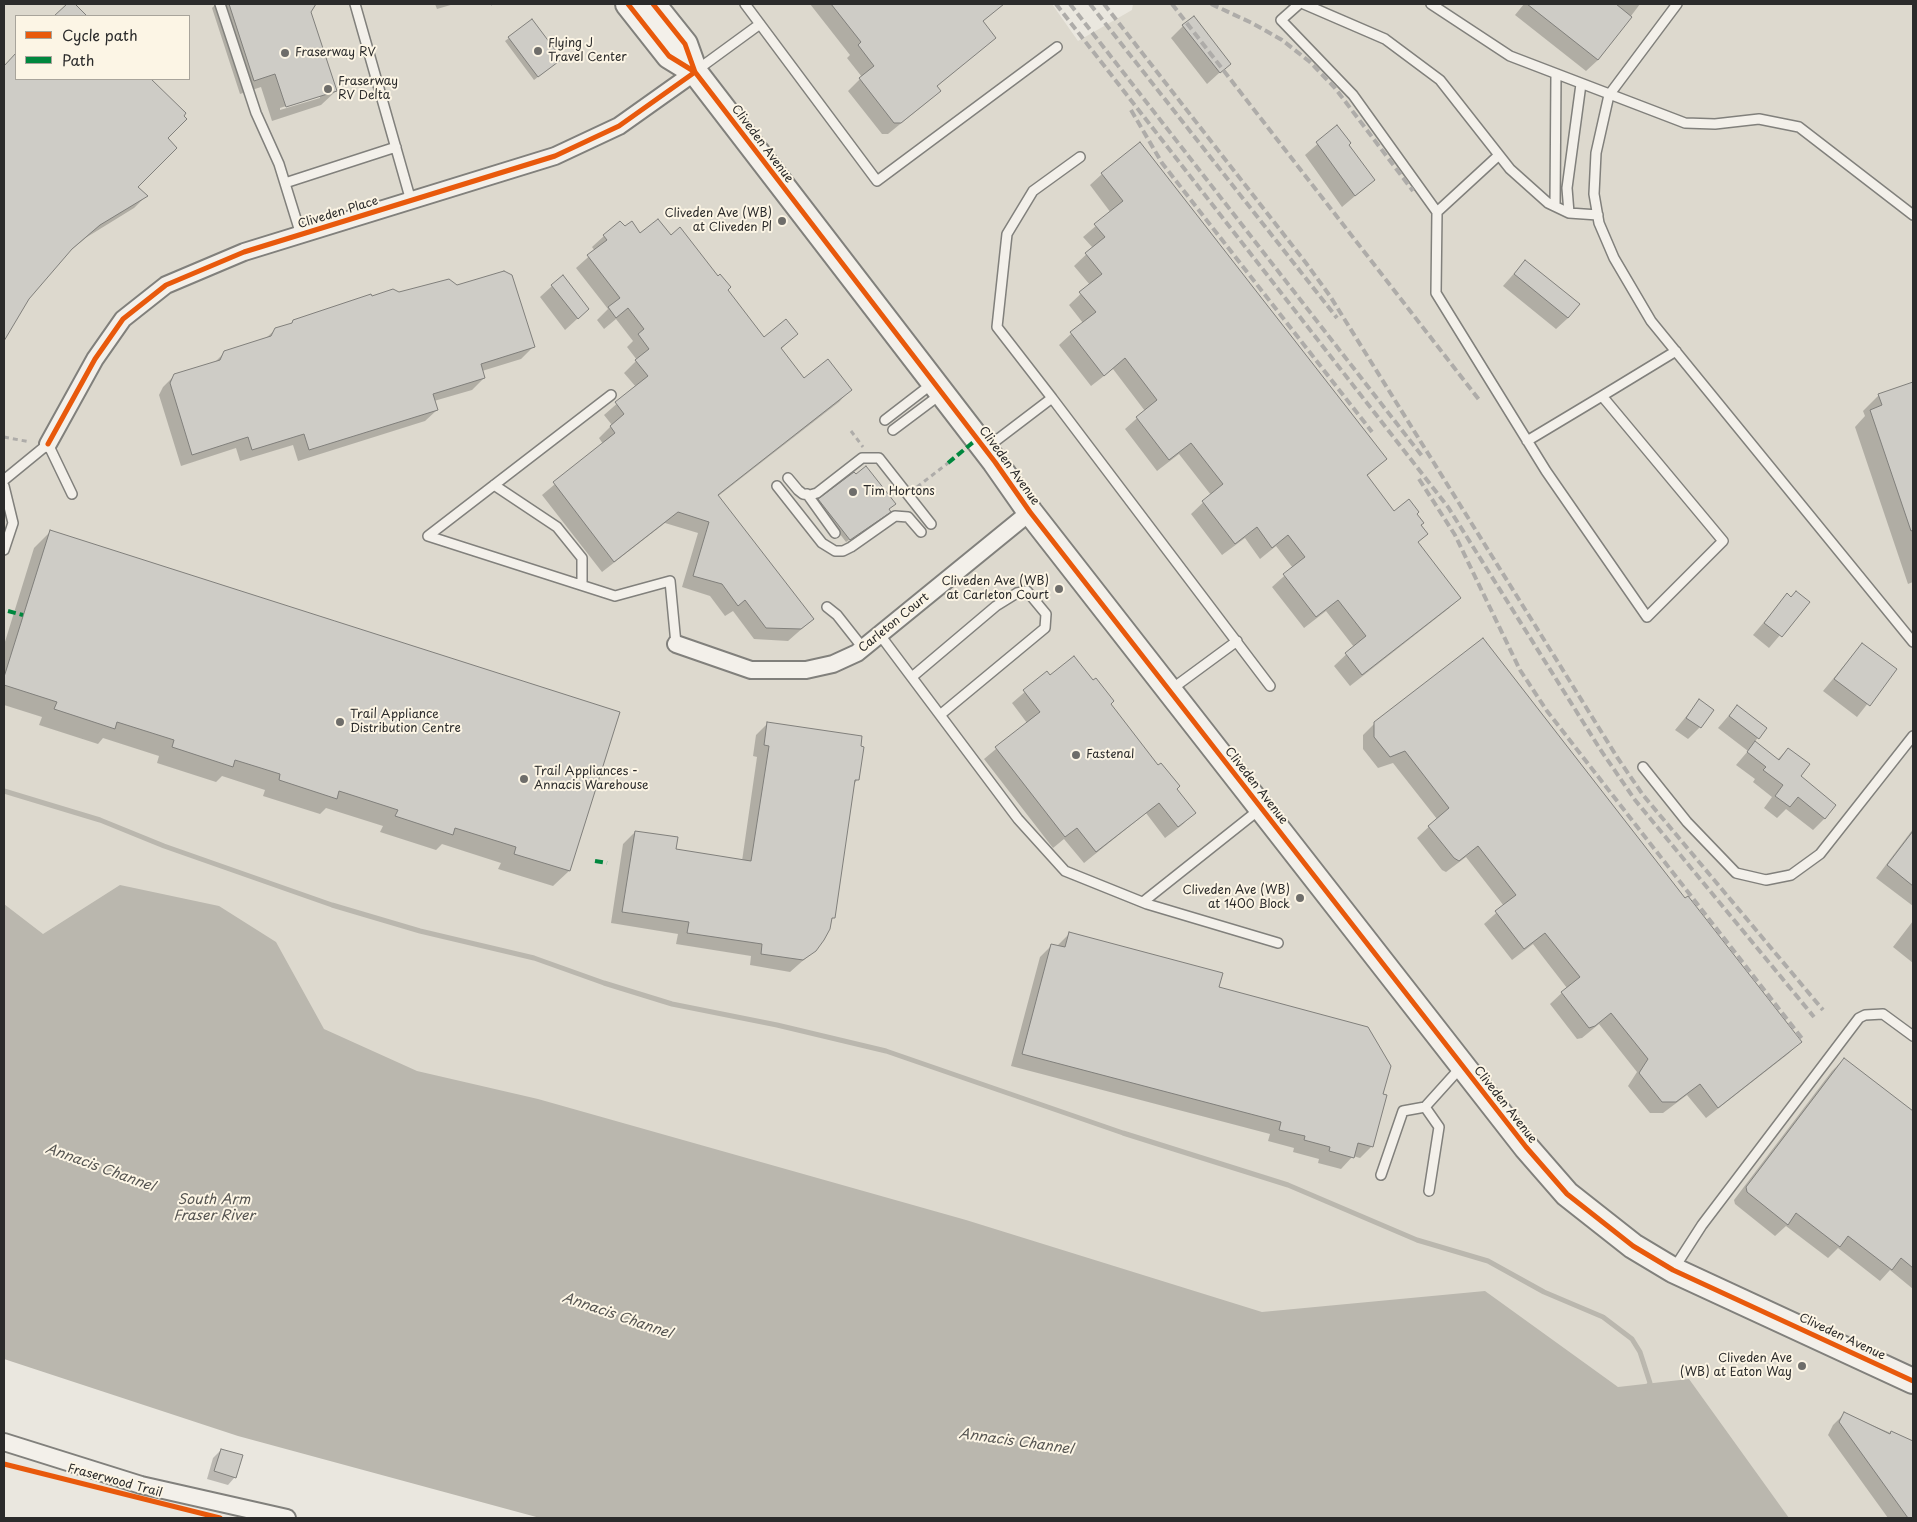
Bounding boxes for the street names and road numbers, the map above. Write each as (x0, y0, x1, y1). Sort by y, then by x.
street label: Cliveden Avenue (728, 102, 796, 186)
street label: Cliveden Place (296, 194, 380, 232)
street label: Cliveden Avenue (976, 424, 1042, 508)
street label: Carleton Court (856, 590, 932, 656)
street label: Cliveden Avenue (1221, 745, 1291, 827)
street label: Cliveden Avenue (1470, 1064, 1540, 1146)
street label: Cliveden Avenue (1796, 1311, 1888, 1363)
street label: Fraserwood Trail (66, 1461, 164, 1501)

